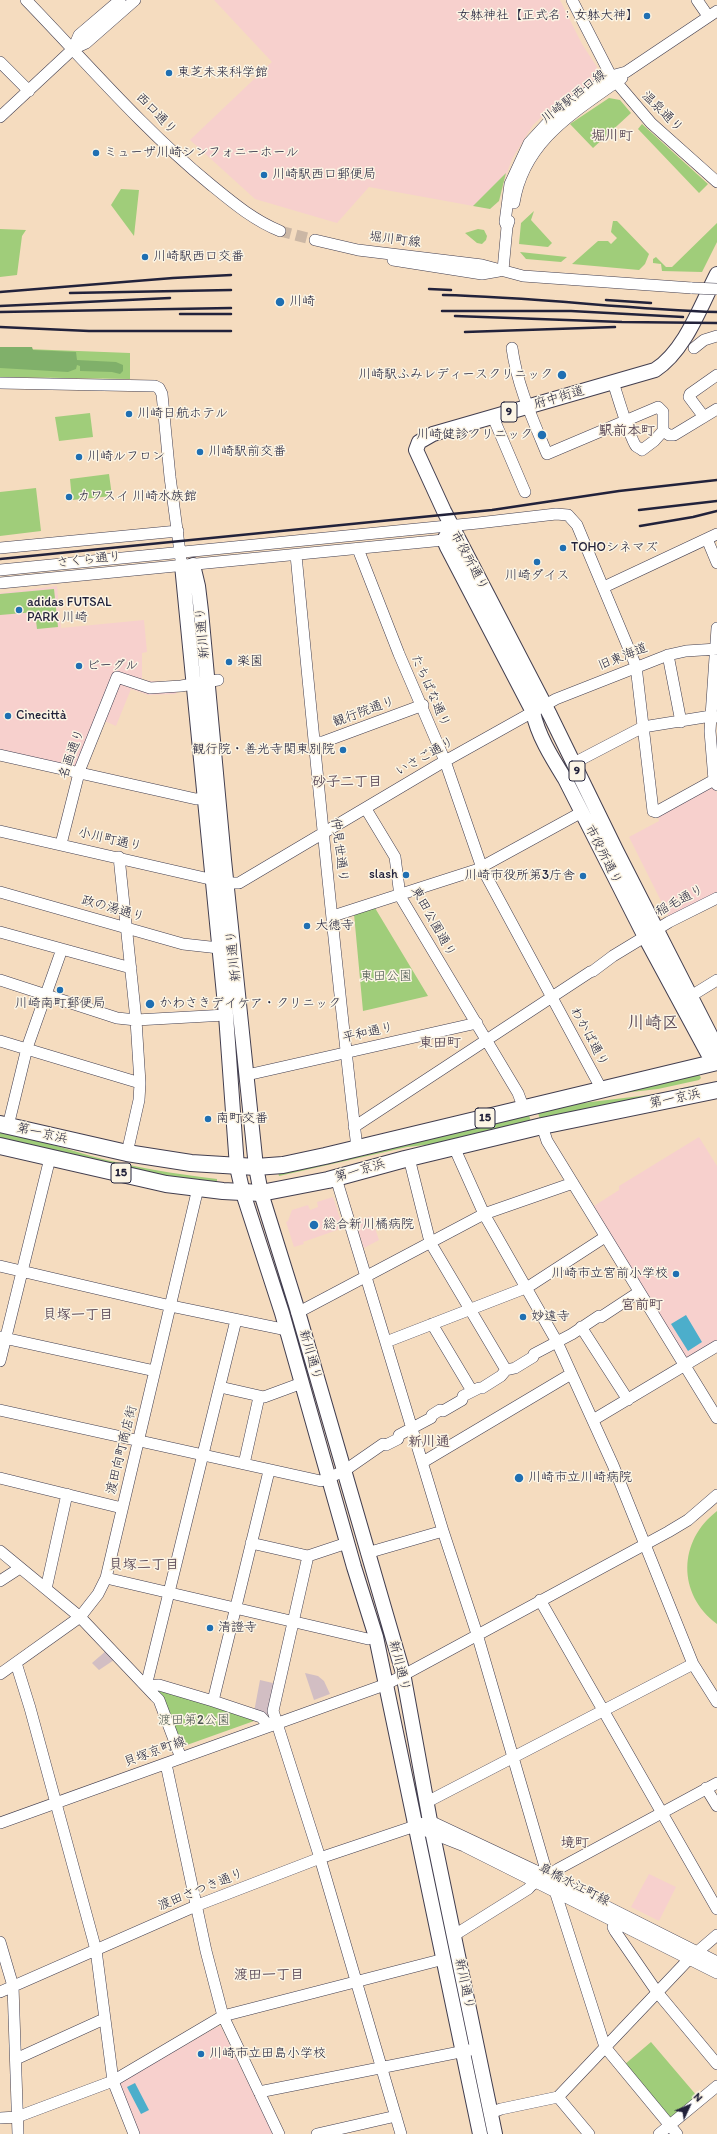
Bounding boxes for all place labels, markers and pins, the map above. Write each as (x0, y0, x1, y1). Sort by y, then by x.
place label: 女躰神社【正式名：女躰大神】 (457, 8, 639, 24)
marker: 女躰神社【正式名：女躰大神】 (642, 11, 652, 21)
place label: 東芝未来科学館 (177, 65, 268, 81)
marker: 東芝未来科学館 (164, 68, 174, 78)
place label: ミューザ川崎シンフォニーホール (104, 145, 299, 161)
marker: ミューザ川崎シンフォニーホール (91, 148, 101, 158)
place label: 川崎駅西口郵便局 (272, 167, 376, 183)
marker: 川崎駅西口郵便局 (259, 170, 269, 180)
place label: 川崎駅西口交番 (153, 249, 244, 265)
marker: 川崎駅西口交番 (140, 252, 150, 262)
place label: 川崎 (289, 294, 315, 310)
marker: 川崎 (274, 296, 286, 308)
place label: 川崎駅ふみレディースクリニック (358, 367, 553, 383)
marker: 川崎駅ふみレディースクリニック (556, 369, 568, 381)
place label: 川崎日航ホテル (137, 406, 228, 422)
marker: 川崎日航ホテル (124, 409, 134, 419)
place label: 川崎健診クリニック (416, 427, 533, 443)
marker: 川崎健診クリニック (536, 429, 548, 441)
place label: 川崎駅前交番 (208, 444, 286, 460)
marker: 川崎駅前交番 (195, 447, 205, 457)
place label: 川崎ルフロン (87, 449, 165, 465)
marker: 川崎ルフロン (74, 452, 84, 462)
place label: カワスイ 川崎水族館 (77, 489, 197, 505)
marker: カワスイ 川崎水族館 (64, 492, 74, 502)
place label: TOHOシネマズ (571, 540, 658, 556)
marker: TOHOシネマズ (558, 543, 568, 553)
marker: 川崎ダイス (532, 557, 542, 567)
place label: 川崎ダイス (505, 568, 569, 584)
place label: adidas FUTSAL PARK 川崎 (27, 595, 112, 626)
marker: adidas FUTSAL PARK 川崎 (14, 605, 24, 615)
place label: 楽園 (237, 654, 263, 670)
marker: 楽園 (224, 657, 234, 667)
place label: ビーグル (87, 658, 138, 674)
marker: ビーグル (74, 661, 84, 671)
place label: Cinecittà (16, 708, 66, 724)
marker: Cinecittà (3, 711, 13, 721)
place label: 観行院・善光寺関東別院 (192, 742, 335, 758)
marker: 観行院・善光寺関東別院 (338, 745, 348, 755)
place label: slash (369, 867, 398, 883)
place label: 川崎市役所第3庁舎 (464, 868, 575, 884)
marker: slash (401, 870, 411, 880)
marker: 川崎市役所第3庁舎 (578, 871, 588, 881)
place label: 大徳寺 (315, 918, 354, 934)
marker: 大徳寺 (302, 921, 312, 931)
marker: 川崎南町郵便局 (55, 985, 65, 995)
place label: 川崎南町郵便局 (15, 996, 105, 1012)
place label: かわさきデイケア・クリニック (159, 996, 341, 1012)
marker: かわさきデイケア・クリニック (144, 998, 156, 1010)
place label: 南町交番 (216, 1111, 268, 1127)
marker: 南町交番 (203, 1114, 213, 1124)
place label: 総合新川橘病院 (323, 1217, 414, 1233)
marker: 総合新川橘病院 (308, 1219, 320, 1231)
place label: 川崎市立宮前小学校 (551, 1266, 668, 1282)
marker: 川崎市立宮前小学校 (671, 1269, 681, 1279)
place label: 妙遠寺 (531, 1309, 570, 1325)
marker: 妙遠寺 (518, 1312, 528, 1322)
place label: 川崎市立川崎病院 (528, 1470, 632, 1486)
marker: 川崎市立川崎病院 (513, 1472, 525, 1484)
place label: 清證寺 (218, 1620, 257, 1636)
marker: 清證寺 (205, 1623, 215, 1633)
place label: 川崎市立田島小学校 (209, 2046, 326, 2062)
marker: 川崎市立田島小学校 (196, 2049, 206, 2059)

